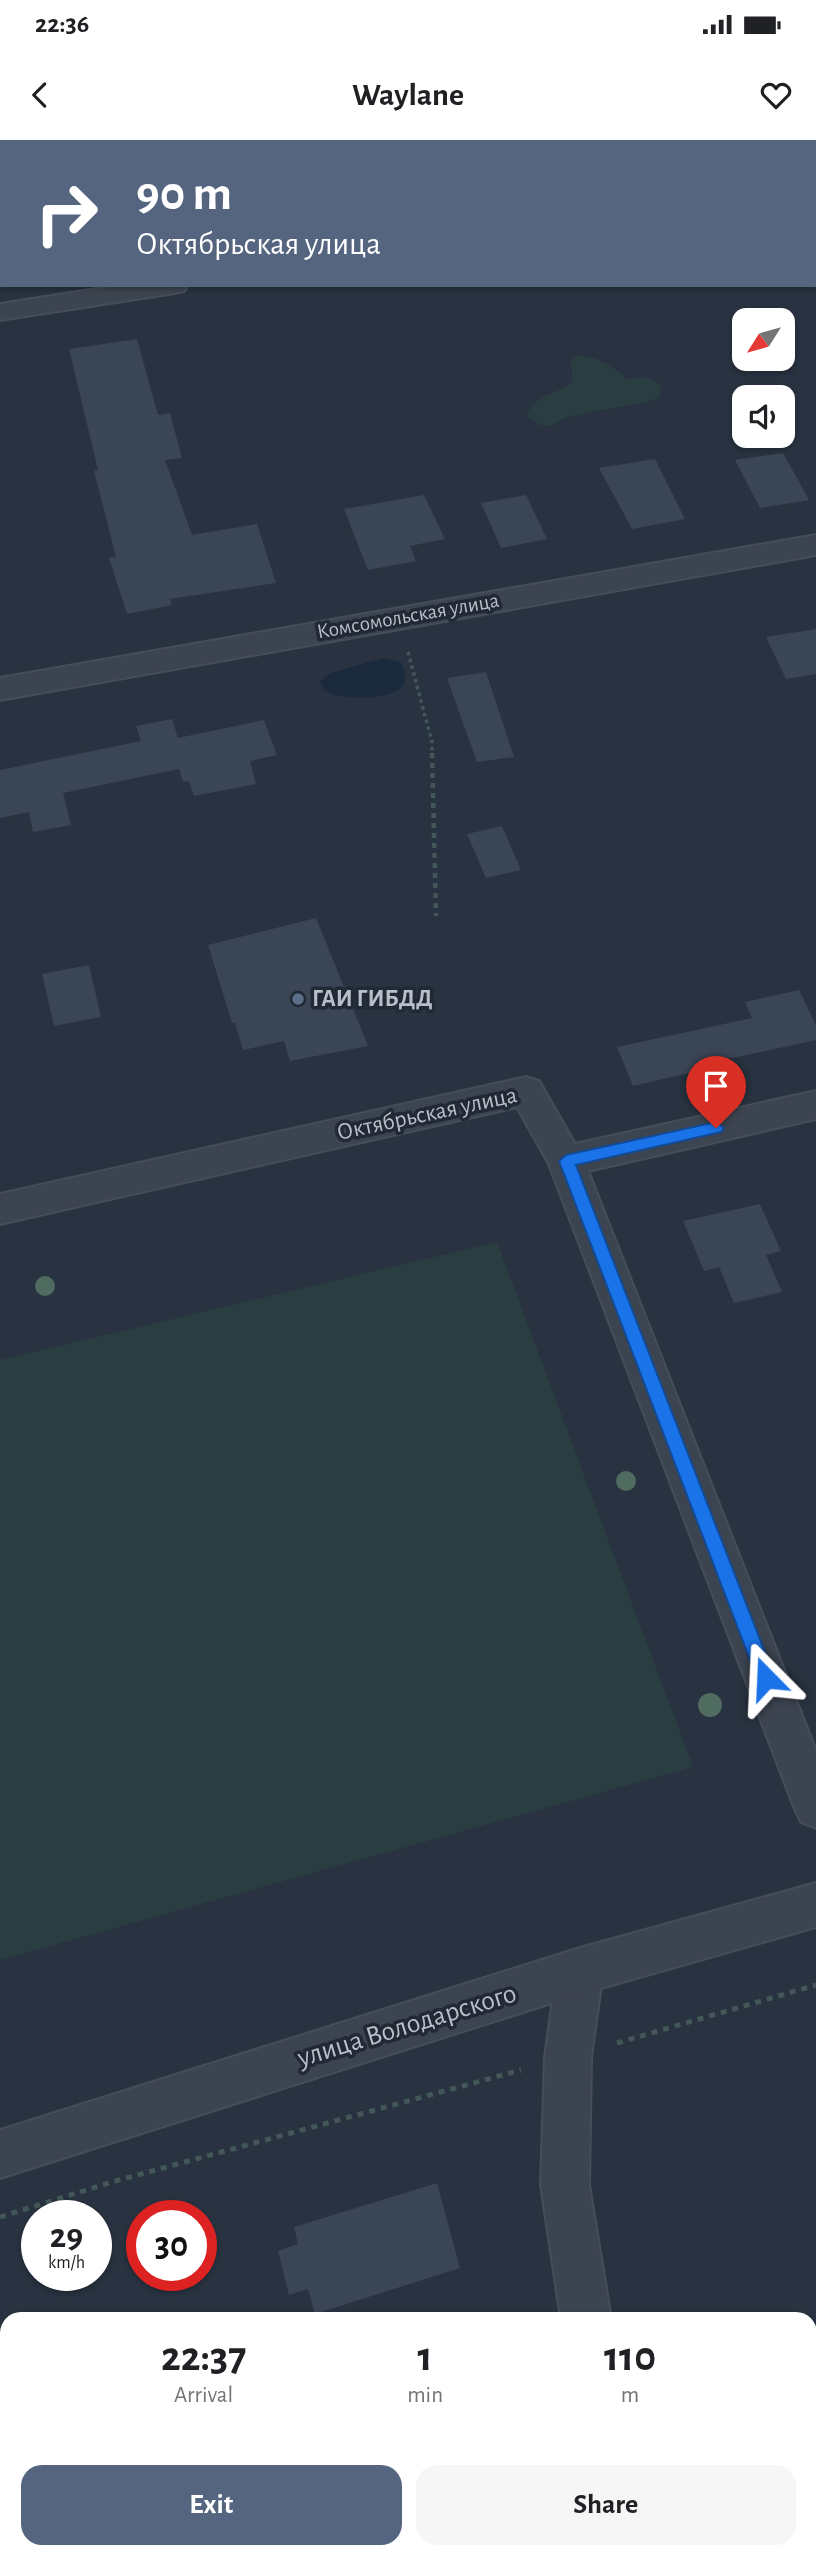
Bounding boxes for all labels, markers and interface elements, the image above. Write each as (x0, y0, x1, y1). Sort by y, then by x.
text: 22:36 (35, 11, 89, 37)
icon: back (21, 76, 59, 114)
icon: heart (757, 76, 795, 114)
text: Waylane (352, 79, 464, 111)
icon: right (21, 168, 112, 259)
text: 90 m (136, 170, 232, 219)
text: Октябрьская улица (136, 228, 381, 260)
north arrow (732, 308, 794, 371)
map controls (732, 308, 795, 448)
button: sound (732, 385, 795, 448)
street label: Комсомольская улица (315, 590, 501, 642)
place label: ГАИ ГИБДД (312, 987, 433, 1011)
marker: ГАИ ГИБДД (290, 991, 306, 1007)
pin (686, 1056, 746, 1128)
icon: arrive (697, 1067, 735, 1105)
street label: Октябрьская улица (335, 1083, 519, 1145)
position arrow (729, 1641, 803, 1715)
street label: улица Володарского (293, 1979, 520, 2073)
speed limit sign: 30 (126, 2200, 217, 2291)
text: 29 (50, 2219, 83, 2254)
text: km/h (48, 2254, 85, 2272)
text: 22:37 (161, 2336, 246, 2378)
text: 1 (418, 2336, 433, 2378)
text: 110 (604, 2336, 656, 2378)
text: Arrival (174, 2384, 233, 2407)
text: min (407, 2384, 443, 2407)
text: m (621, 2384, 639, 2407)
button: Exit (21, 2465, 402, 2545)
button: Share (416, 2465, 796, 2545)

